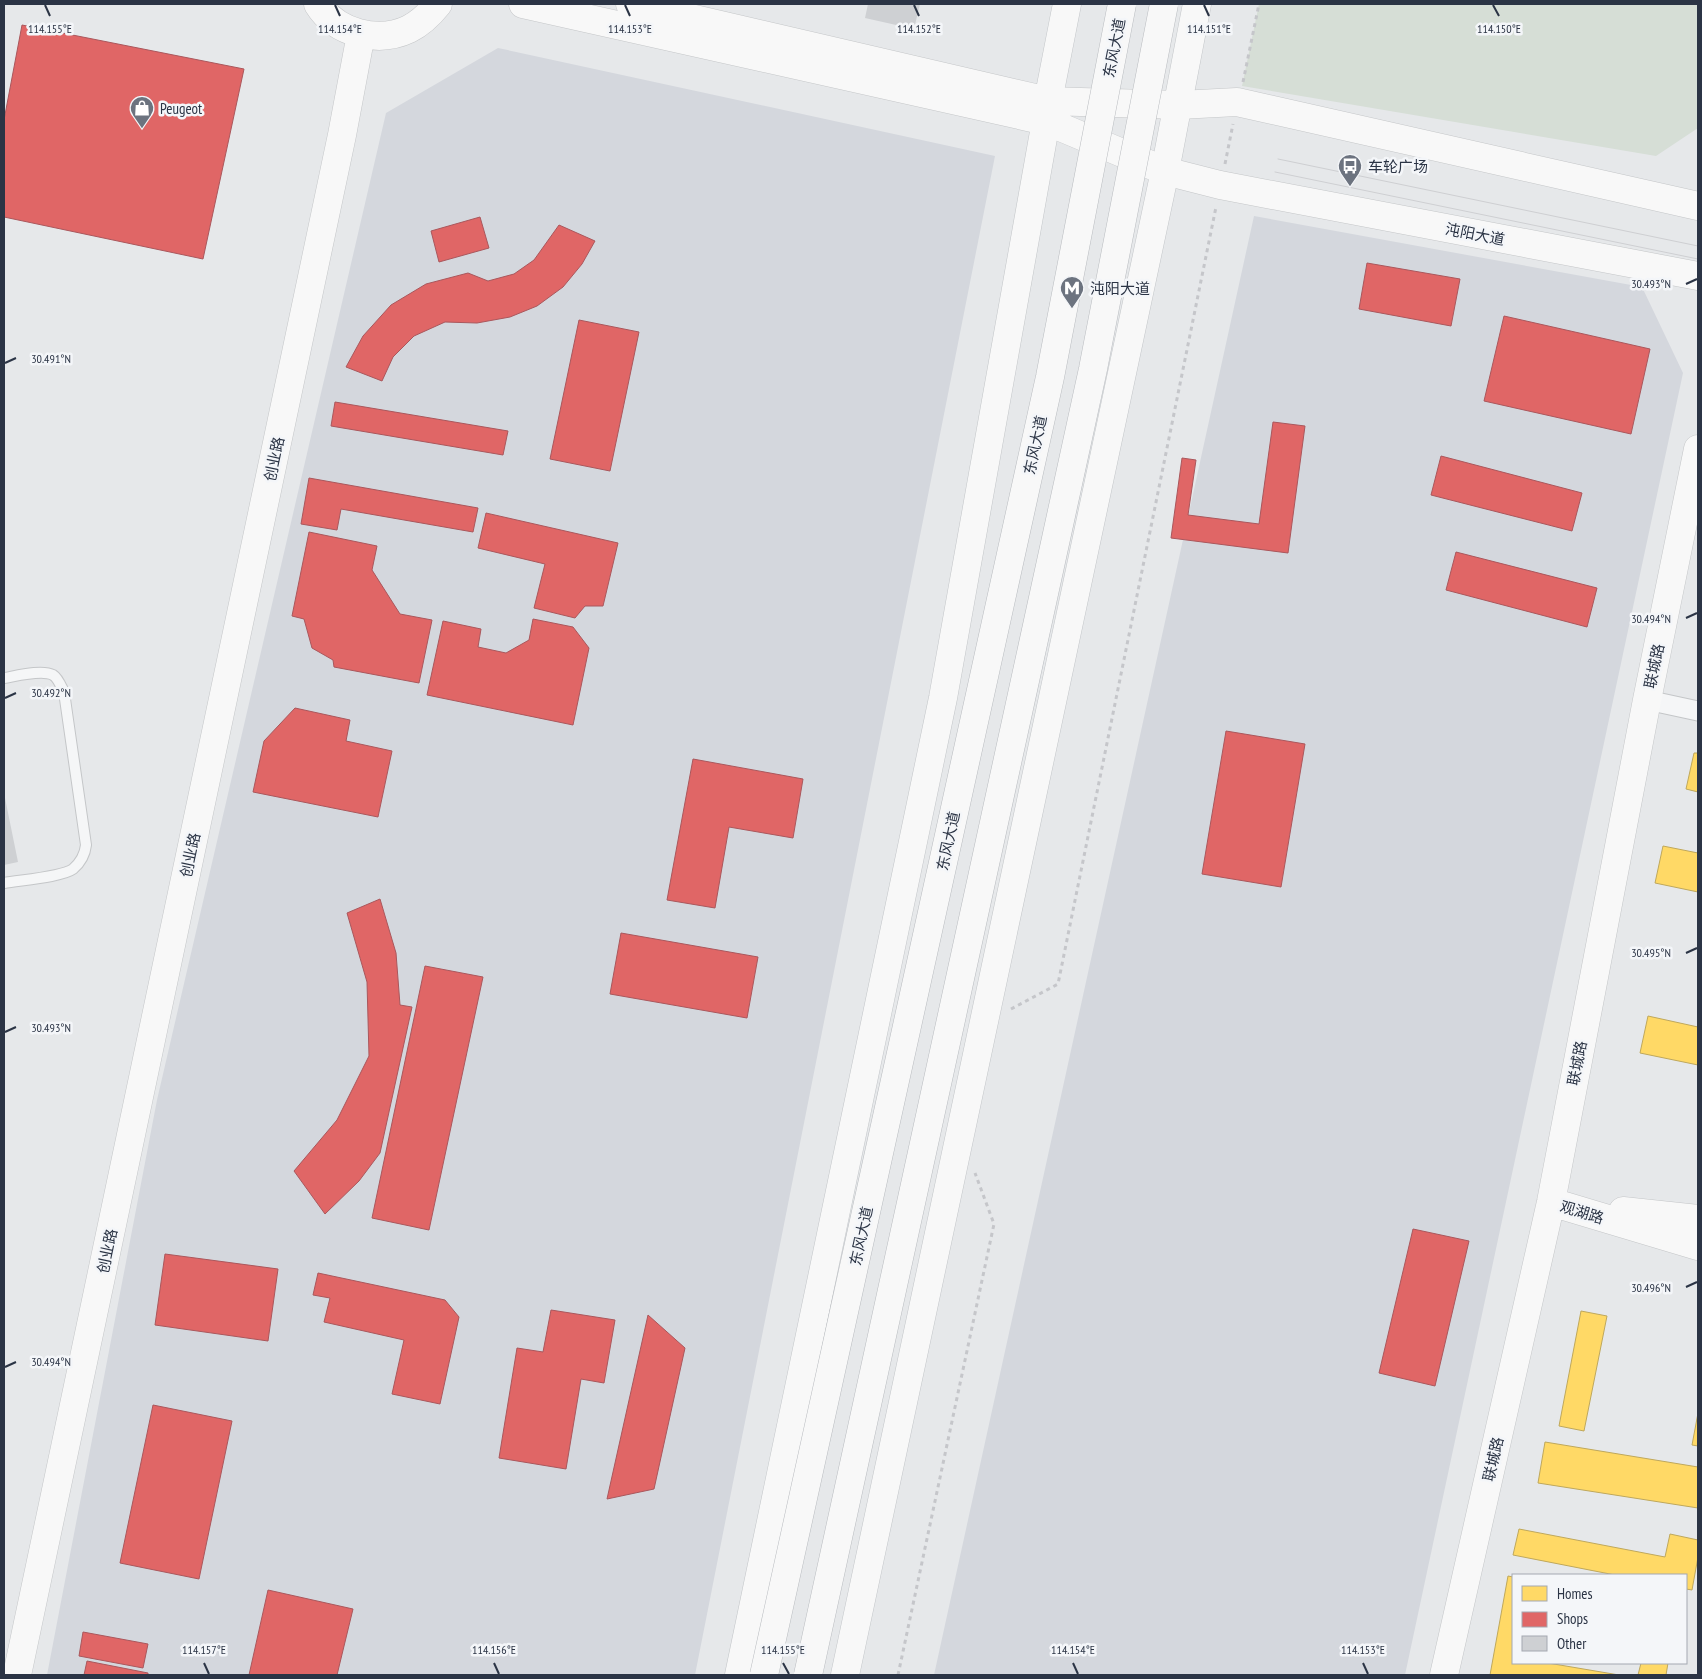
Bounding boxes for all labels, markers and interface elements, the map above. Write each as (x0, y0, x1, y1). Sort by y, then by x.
street label: 东风大道 (1099, 17, 1129, 79)
text: 114.155°E (28, 21, 72, 36)
text: 114.154°E (318, 21, 362, 36)
text: 114.153°E (608, 21, 652, 36)
text: 114.152°E (897, 21, 941, 36)
text: 114.151°E (1187, 21, 1231, 36)
text: 114.150°E (1477, 21, 1521, 36)
shop icon: Peugeot (129, 95, 155, 129)
place label: Peugeot (160, 99, 202, 118)
bus stop icon: 车轮广场 (1337, 153, 1363, 187)
place label: 车轮广场 (1368, 157, 1428, 176)
street label: 沌阳大道 (1444, 219, 1506, 249)
metro station icon: 沌阳大道 (1059, 275, 1085, 309)
text: 30.493°N (1631, 276, 1671, 291)
place label: 沌阳大道 (1090, 279, 1150, 298)
text: 30.491°N (31, 351, 71, 366)
street label: 东风大道 (1019, 414, 1051, 476)
street label: 创业路 (260, 435, 288, 483)
text: 30.494°N (1631, 611, 1671, 626)
street label: 联城路 (1640, 642, 1668, 690)
text: 30.492°N (31, 685, 71, 700)
street label: 东风大道 (932, 810, 964, 872)
street label: 创业路 (176, 831, 204, 879)
text: 30.495°N (1631, 945, 1671, 960)
text: 30.493°N (31, 1020, 71, 1035)
street label: 联城路 (1563, 1039, 1591, 1087)
street label: 观湖路 (1558, 1196, 1606, 1228)
street label: 东风大道 (845, 1205, 877, 1267)
street label: 创业路 (93, 1227, 121, 1275)
text: 30.496°N (1631, 1280, 1671, 1295)
text: 30.494°N (31, 1354, 71, 1369)
street label: 联城路 (1479, 1435, 1507, 1483)
legend (1512, 1574, 1687, 1664)
text: Homes (1557, 1584, 1593, 1603)
text: Shops (1557, 1609, 1588, 1628)
text: Other (1557, 1634, 1587, 1653)
text: 114.157°E (182, 1642, 226, 1657)
text: 114.156°E (472, 1642, 516, 1657)
text: 114.155°E (761, 1642, 805, 1657)
text: 114.154°E (1051, 1642, 1095, 1657)
text: 114.153°E (1341, 1642, 1385, 1657)

